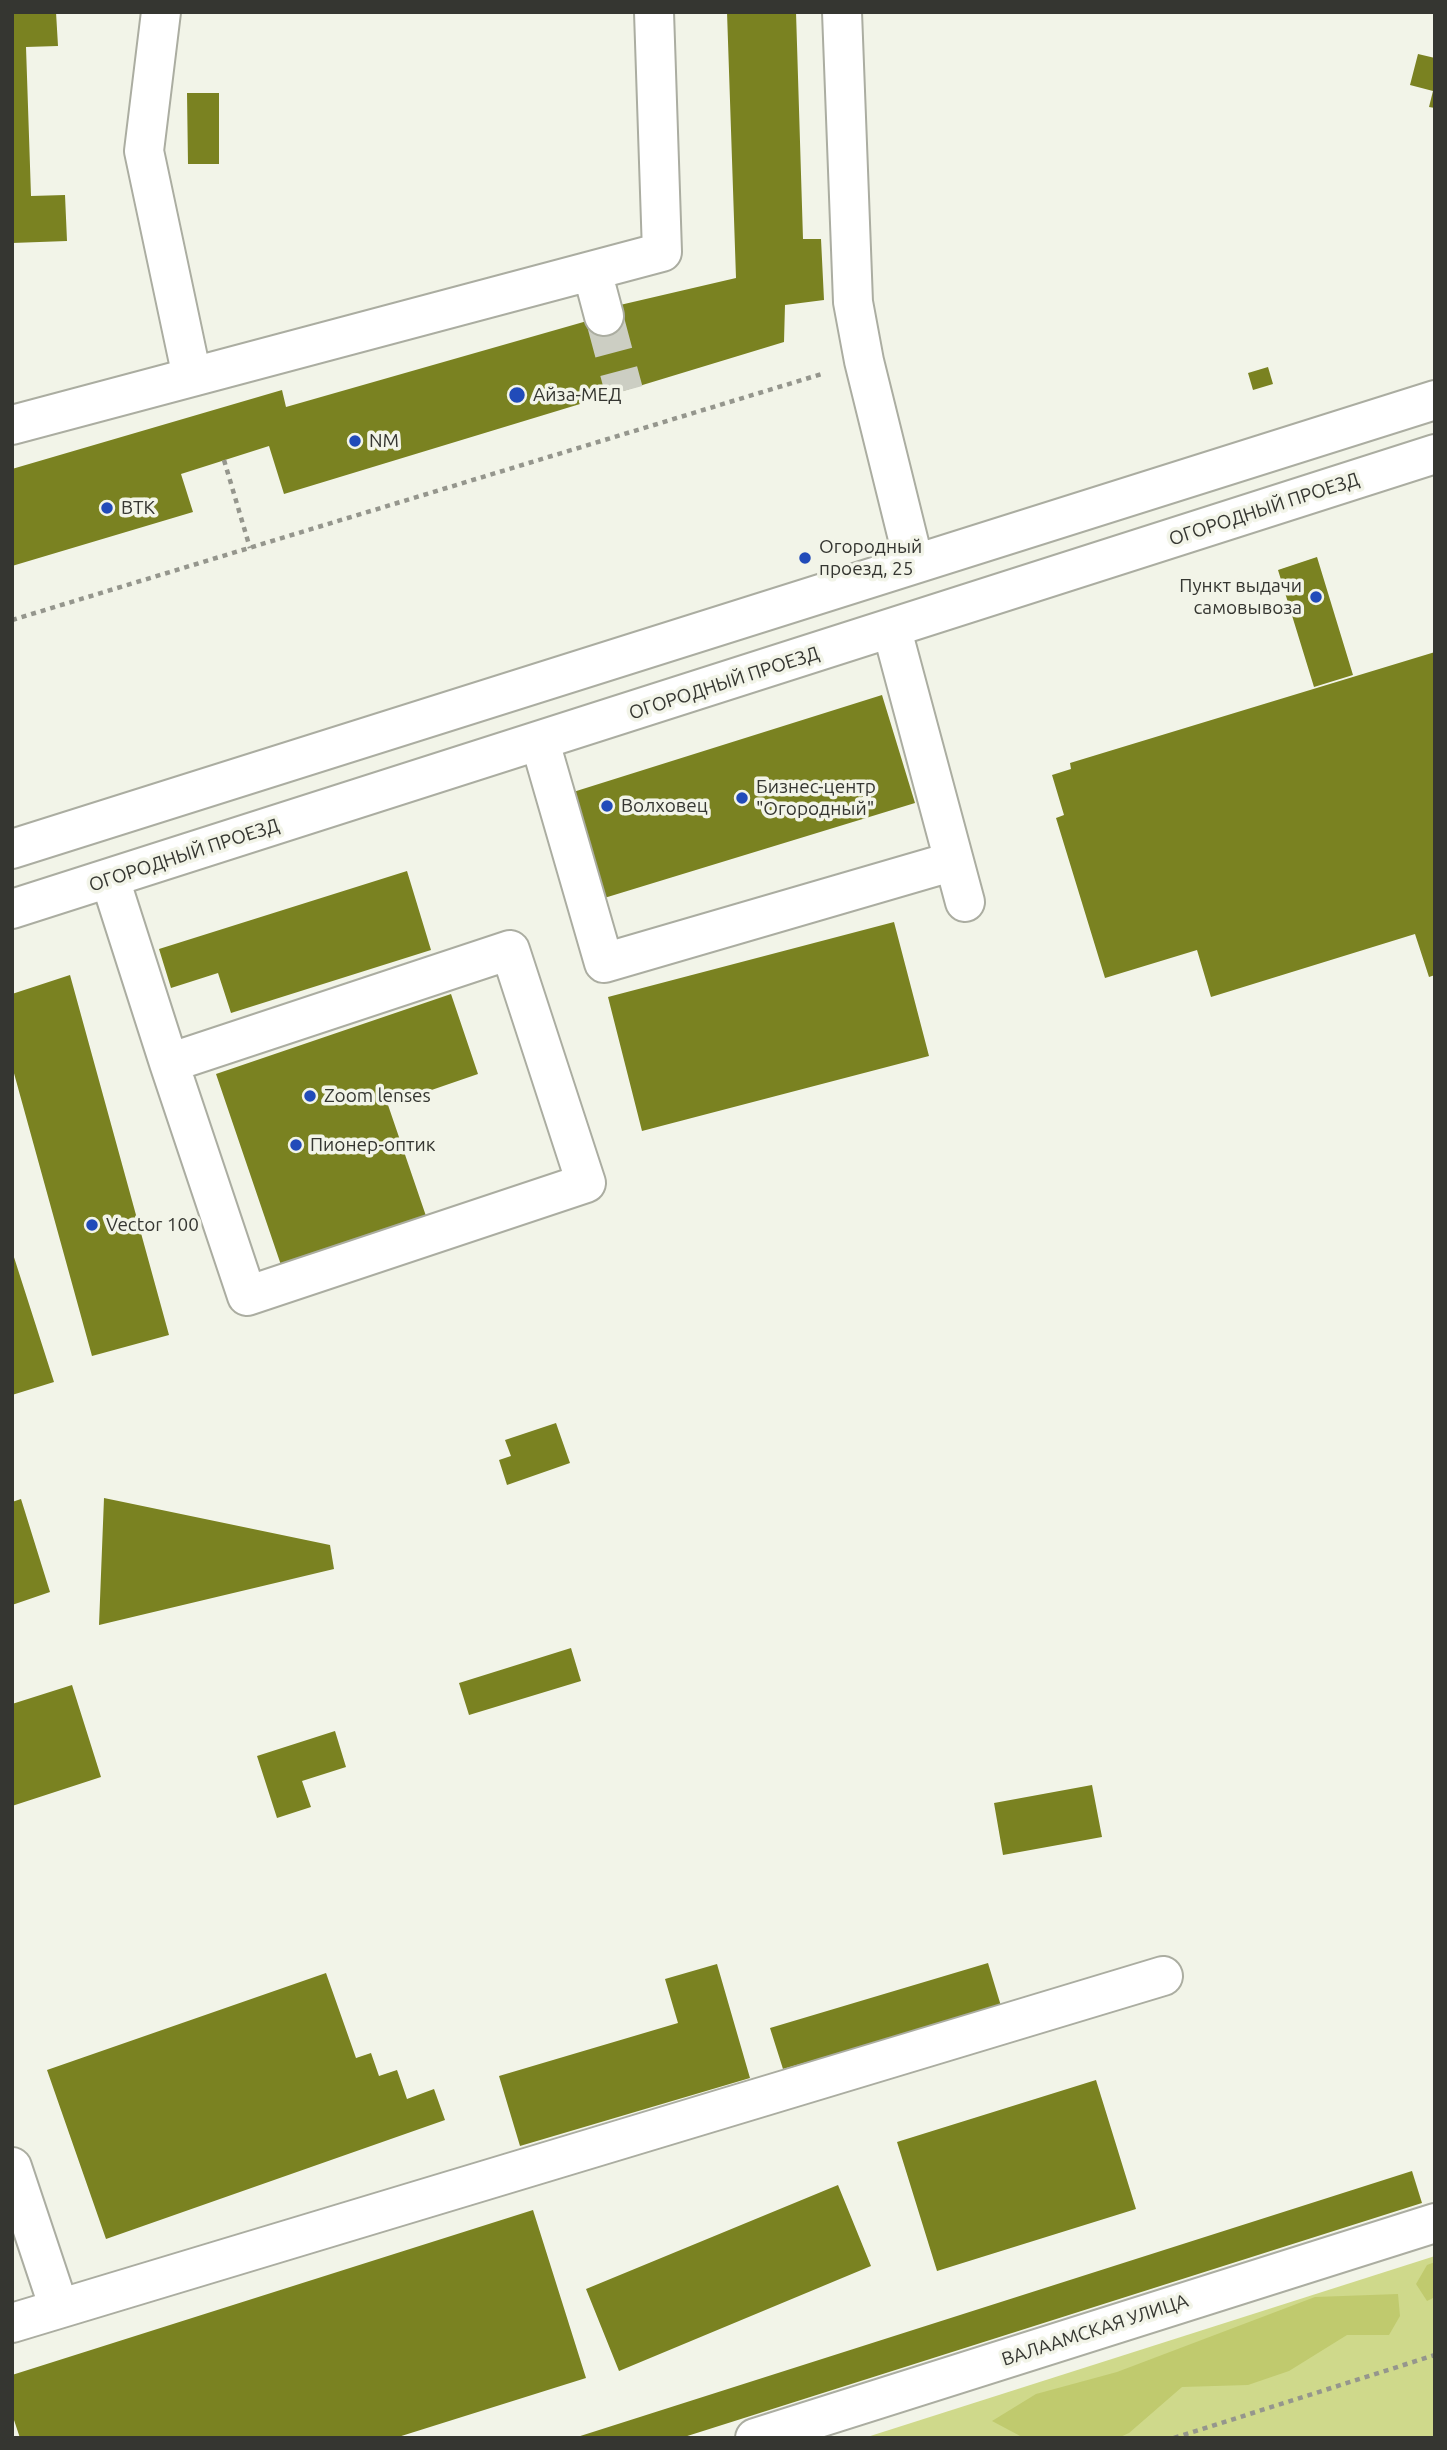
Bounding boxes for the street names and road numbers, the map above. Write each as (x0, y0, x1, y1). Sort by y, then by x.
street label: ОГОРОДНЫЙ ПРОЕЗД (1166, 467, 1362, 551)
street label: ОГОРОДНЫЙ ПРОЕЗД (626, 641, 822, 725)
street label: ОГОРОДНЫЙ ПРОЕЗД (86, 813, 282, 897)
street label: ВАЛААМСКАЯ УЛИЦА (999, 2289, 1191, 2371)

